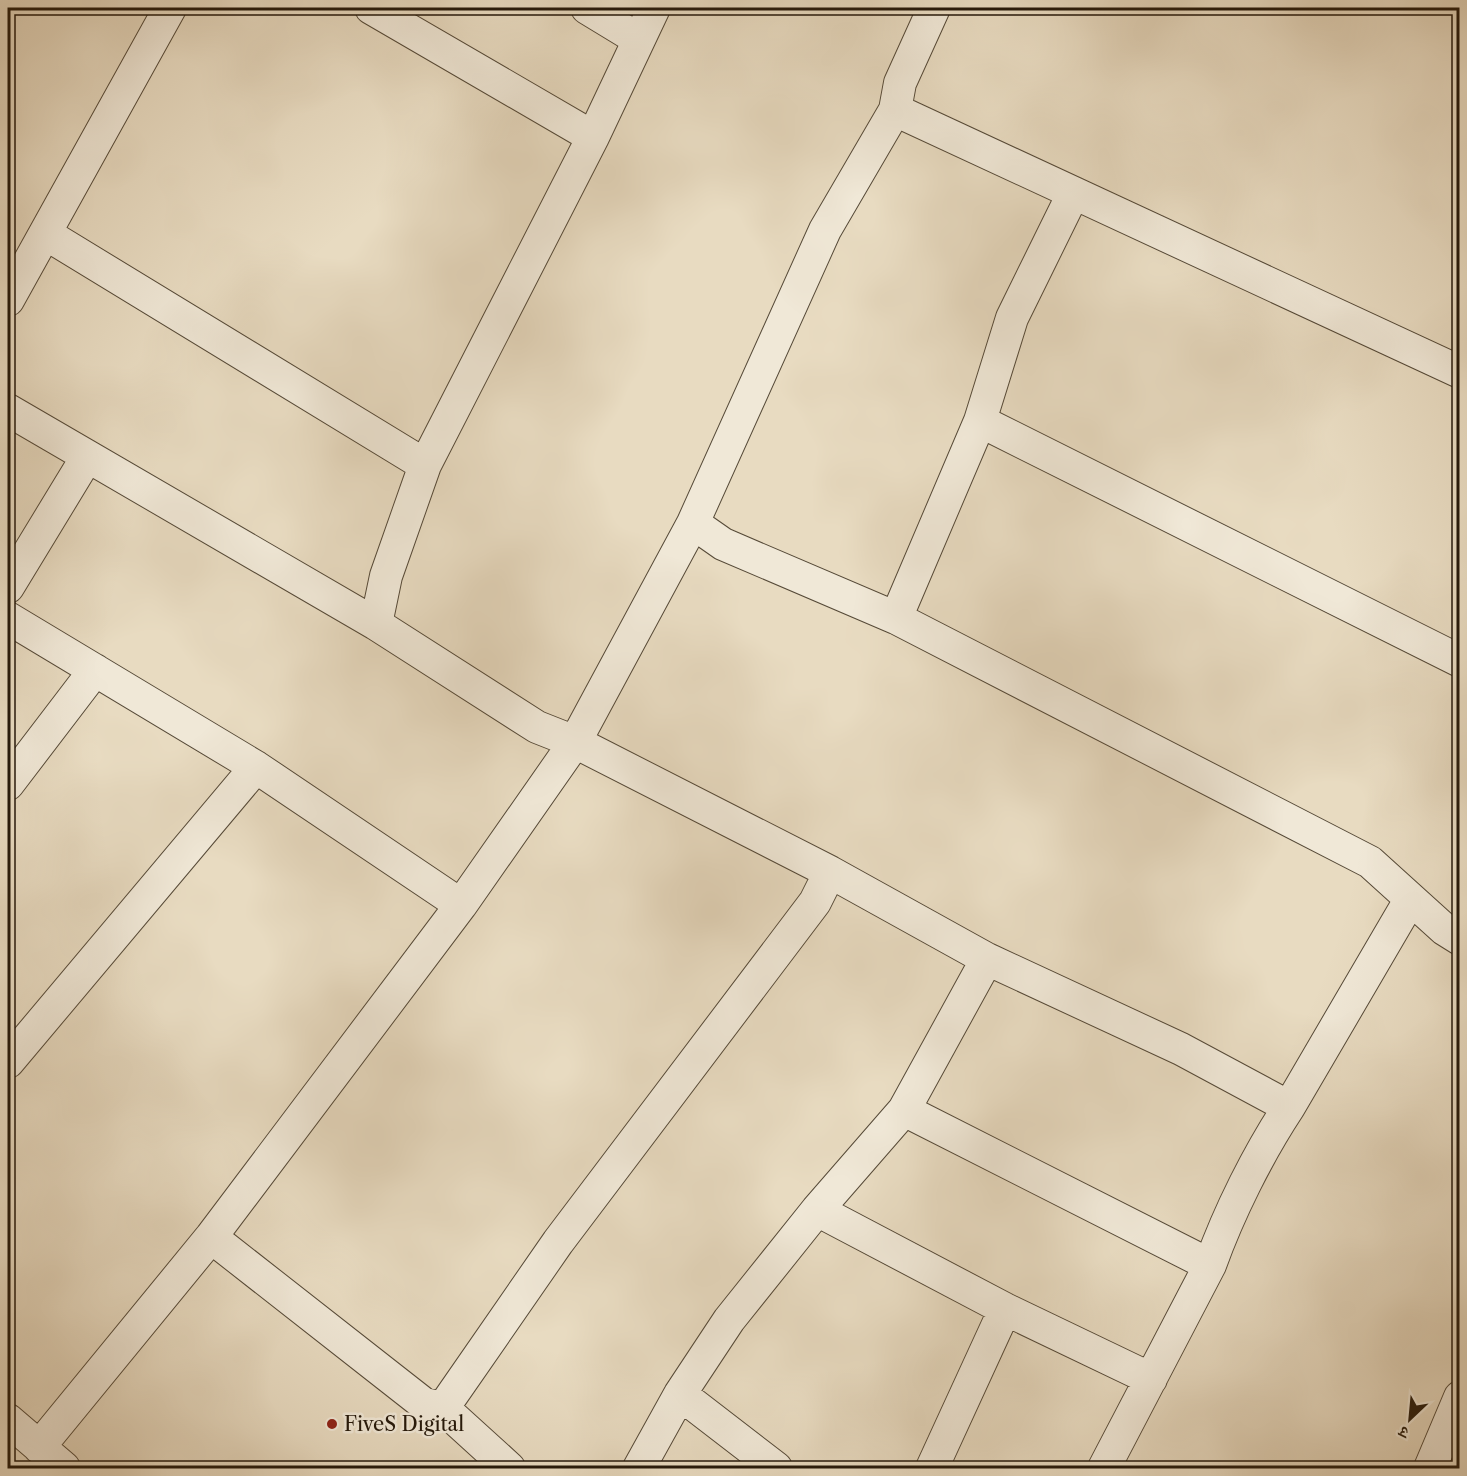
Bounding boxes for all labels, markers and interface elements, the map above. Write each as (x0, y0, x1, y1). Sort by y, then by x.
north arrow (1380, 1389, 1440, 1449)
place label: FiveS Digital (344, 1412, 464, 1436)
marker: FiveS Digital (325, 1417, 339, 1431)
text: उ (1394, 1421, 1412, 1444)

